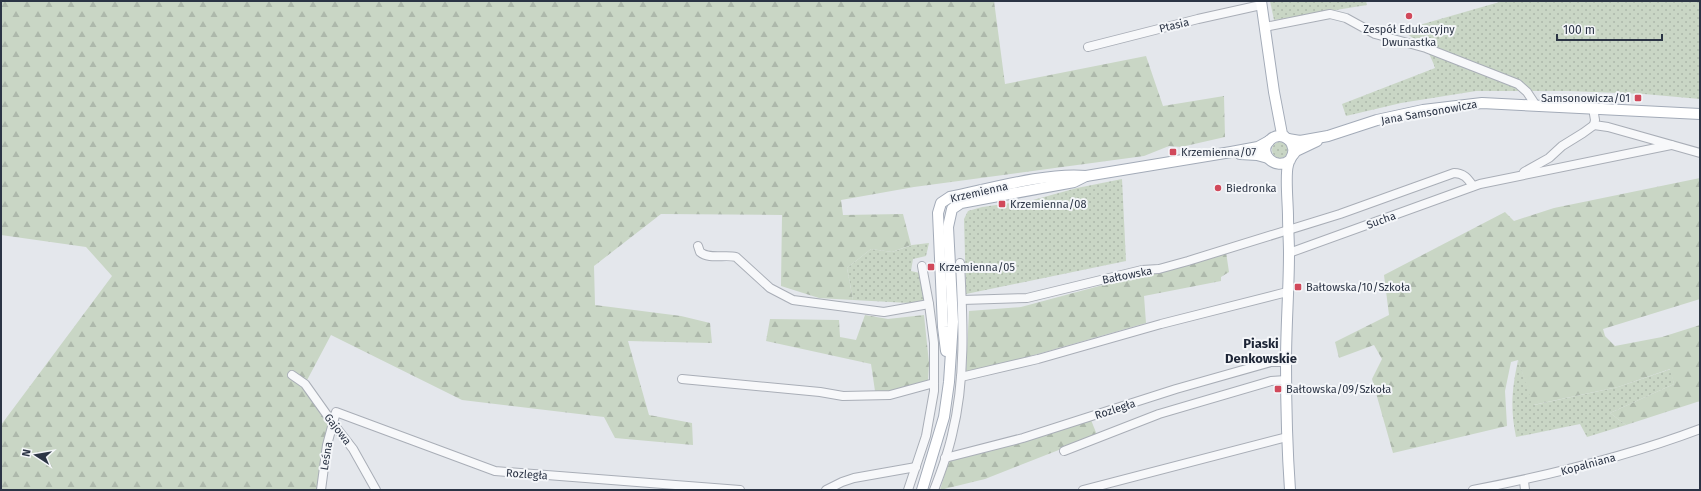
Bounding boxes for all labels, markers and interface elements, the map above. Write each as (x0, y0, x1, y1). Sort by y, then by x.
marker: Zespół Edukacyjny Dwunastka (1404, 11, 1414, 21)
street label: Ptasia (1158, 16, 1190, 35)
scale bar (1557, 16, 1662, 42)
place label: Zespół Edukacyjny Dwunastka (1363, 23, 1455, 49)
text: 100 m (1563, 23, 1595, 37)
place label: Samsonowicza/01 (1541, 92, 1630, 105)
marker: Samsonowicza/01 (1633, 93, 1643, 103)
street label: Jana Samsonowicza (1380, 98, 1478, 127)
place label: Krzemienna/07 (1181, 146, 1256, 159)
marker: Krzemienna/07 (1168, 147, 1178, 157)
street label: Krzemienna (949, 180, 1009, 205)
place label: Biedronka (1226, 182, 1277, 195)
marker: Biedronka (1213, 183, 1223, 193)
place label: Krzemienna/08 (1010, 198, 1087, 211)
marker: Krzemienna/08 (997, 199, 1007, 209)
street label: Sucha (1365, 209, 1398, 232)
place label: Krzemienna/05 (939, 261, 1015, 274)
marker: Krzemienna/05 (926, 262, 936, 272)
street label: Bałtowska (1101, 264, 1153, 287)
place label: Bałtowska/10/Szkoła (1306, 281, 1410, 294)
marker: Bałtowska/10/Szkoła (1293, 282, 1303, 292)
district label: Piaski Denkowskie (1225, 336, 1297, 366)
place label: Bałtowska/09/Szkoła (1286, 383, 1391, 396)
marker: Bałtowska/09/Szkoła (1273, 384, 1283, 394)
street label: Rozległa (1093, 397, 1137, 422)
street label: Gajowa (321, 411, 354, 448)
north arrow (16, 435, 56, 475)
street label: Leśna (318, 441, 335, 471)
text: N (20, 448, 34, 458)
street label: Kopalniana (1559, 451, 1617, 478)
street label: Rozległa (506, 467, 548, 482)

